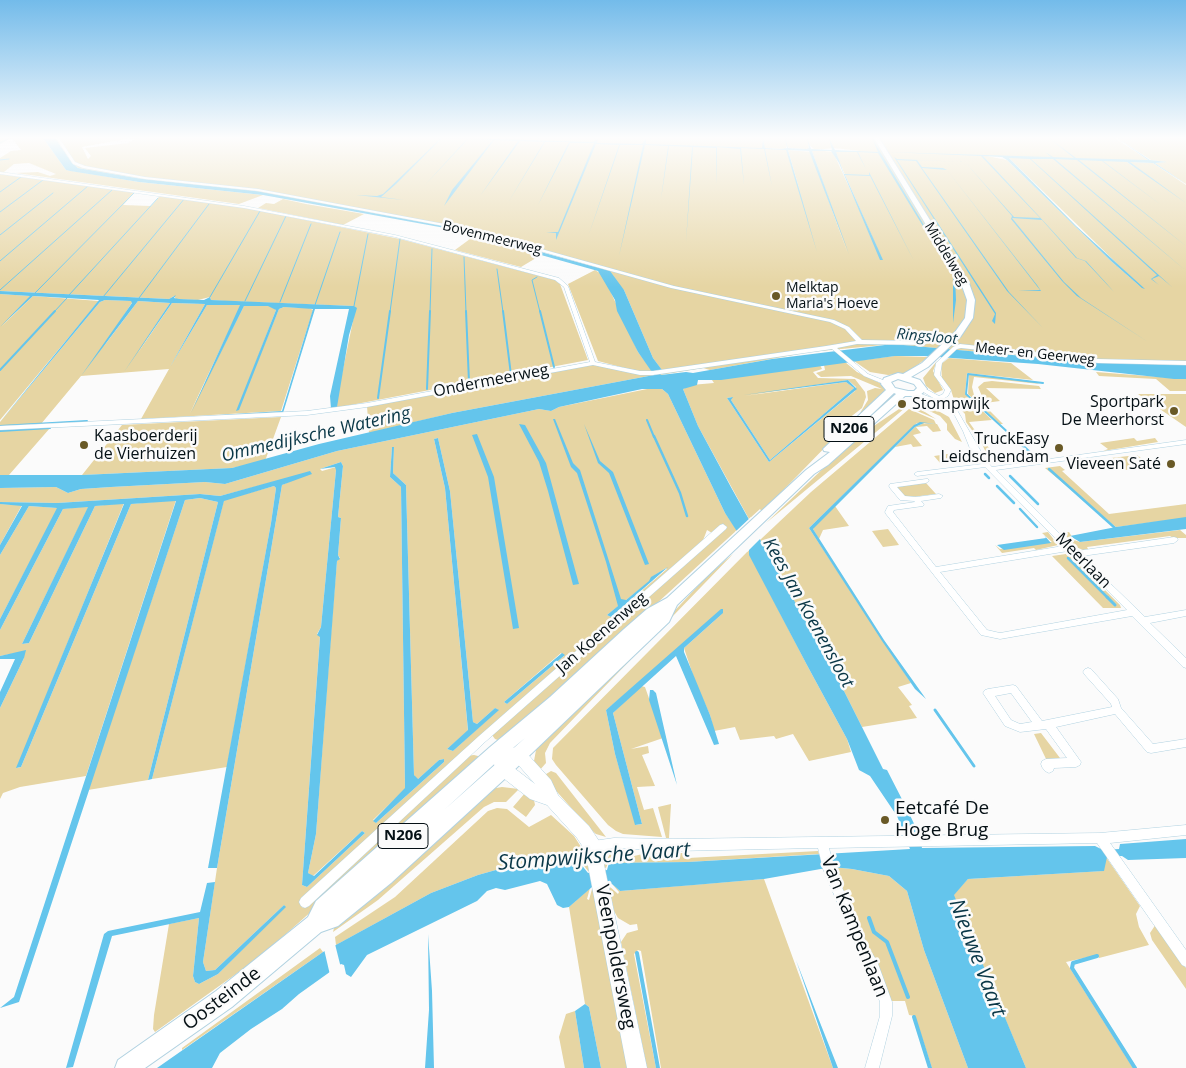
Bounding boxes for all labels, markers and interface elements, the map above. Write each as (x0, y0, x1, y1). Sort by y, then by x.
street label: Bovenmeerweg (441, 218, 543, 258)
street label: Middelweg (921, 219, 971, 289)
place label: Melktap Maria's Hoeve (786, 280, 878, 312)
marker: Melktap Maria's Hoeve (770, 290, 782, 302)
water label: Ringsloot (896, 325, 958, 349)
street label: Meer- en Geerweg (974, 339, 1096, 369)
street label: Ondermeerweg (432, 360, 550, 402)
place label: Sportpark De Meerhorst (1061, 392, 1164, 430)
place label: Stompwijk (912, 394, 990, 414)
marker: Stompwijk (896, 398, 908, 410)
water label: Ommedijksche Watering (219, 403, 413, 467)
marker: Sportpark De Meerhorst (1168, 405, 1180, 417)
road number: N206 (824, 416, 874, 442)
place label: Kaasboerderij de Vierhuizen (94, 426, 198, 464)
place label: TruckEasy Leidschendam (940, 429, 1049, 467)
marker: Kaasboerderij de Vierhuizen (78, 439, 90, 451)
marker: TruckEasy Leidschendam (1053, 442, 1065, 454)
place label: Vieveen Saté (1066, 454, 1161, 474)
marker: Vieveen Saté (1165, 458, 1177, 470)
street label: Meerlaan (1051, 529, 1115, 593)
water label: Kees Jan Koenensloot (758, 534, 858, 692)
street label: Jan Koenenweg (553, 588, 651, 678)
place label: Eetcafé De Hoge Brug (895, 798, 989, 842)
marker: Eetcafé De Hoge Brug (879, 814, 891, 826)
road number: N206 (378, 824, 428, 848)
water label: Stompwijksche Vaart (497, 838, 691, 876)
street label: Van Kampenlaan (815, 853, 893, 1001)
street label: Veenpoldersweg (590, 883, 640, 1031)
water label: Nieuwe Vaart (943, 896, 1011, 1020)
street label: Oosteinde (179, 962, 265, 1036)

